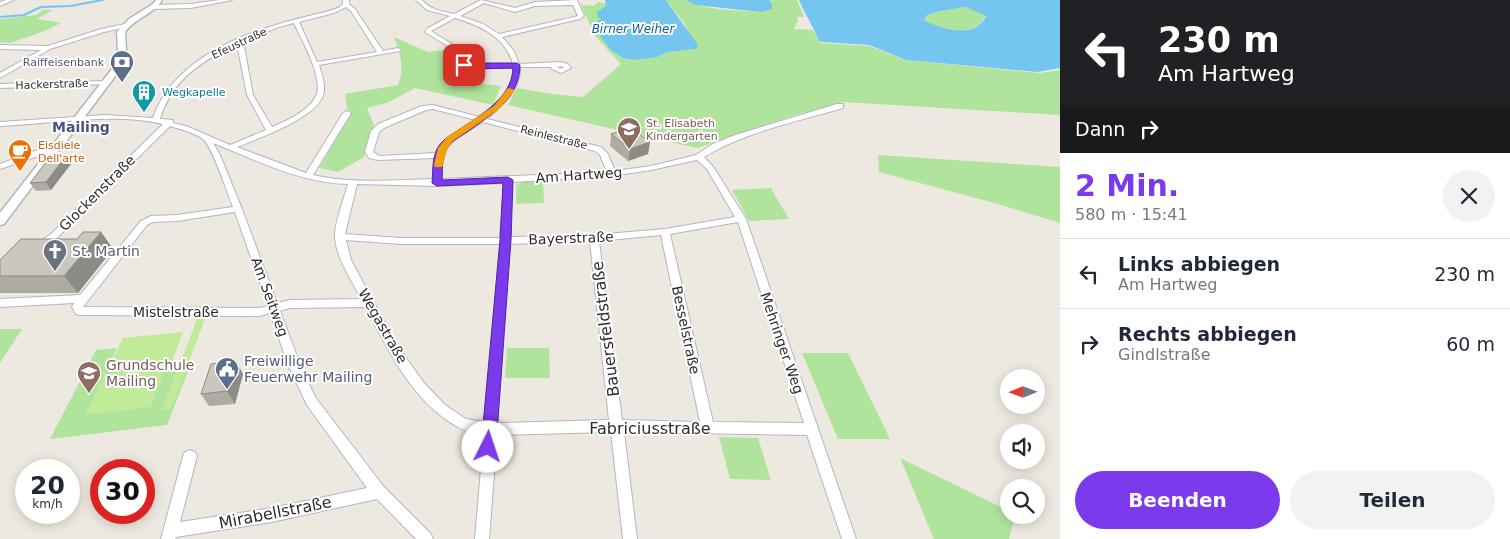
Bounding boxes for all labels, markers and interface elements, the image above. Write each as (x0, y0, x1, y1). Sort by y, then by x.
icon: left (1075, 20, 1140, 85)
text: 230 m (1158, 20, 1280, 60)
water label: Birner Weiher (592, 22, 675, 36)
street label: Efeustraße (209, 25, 269, 62)
pin (443, 44, 485, 86)
bank icon: Raiffeisenbank (109, 49, 135, 83)
icon: arrive (450, 51, 478, 79)
place label: Raiffeisenbank (23, 56, 105, 69)
text: Am Hartweg (1158, 61, 1295, 86)
street label: Hackerstraße (15, 77, 89, 92)
building icon: Wegkapelle (131, 79, 157, 113)
place label: Wegkapelle (162, 86, 226, 99)
icon: right (1135, 115, 1163, 143)
school or university icon: St. Elisabeth Kindergarten (616, 116, 642, 150)
place label: St. Elisabeth Kindergarten (646, 117, 718, 143)
text: Dann (1075, 118, 1125, 140)
district label: Mailing (52, 119, 110, 135)
street label: Reinlestraße (519, 123, 589, 152)
cafe icon: Eisdiele Dell'arte (7, 138, 33, 172)
place label: Eisdiele Dell'arte (38, 139, 85, 165)
street label: Glockenstraße (56, 152, 138, 234)
street label: Am Hartweg (535, 164, 623, 186)
text: 2 Min. (1075, 168, 1179, 203)
button: close (1443, 170, 1495, 222)
text: 580 m · 15:41 (1075, 205, 1188, 224)
street label: Bayerstraße (528, 229, 614, 247)
church icon: St. Martin (42, 238, 68, 272)
place label: St. Martin (72, 243, 140, 259)
text: Links abbiegen (1118, 253, 1280, 275)
street label: Am Seitweg (248, 255, 292, 339)
street label: Bauersfeldstraße (588, 260, 623, 398)
icon: left (1075, 260, 1103, 288)
text: 230 m (1434, 263, 1495, 285)
text: Am Hartweg (1118, 275, 1217, 294)
street label: Besselstraße (669, 284, 703, 376)
street label: Wegastraße (355, 286, 411, 366)
street label: Mehringer Weg (757, 290, 807, 396)
street label: Mistelstraße (133, 304, 219, 320)
text: Rechts abbiegen (1118, 323, 1297, 345)
icon: right (1075, 330, 1103, 358)
text: 60 m (1446, 333, 1495, 355)
text: Gindlstraße (1118, 345, 1211, 364)
place label: Freiwillige Feuerwehr Mailing (244, 353, 372, 385)
public building icon: Freiwillige Feuerwehr Mailing (214, 356, 240, 390)
place label: Grundschule Mailing (106, 357, 194, 389)
school or university icon: Grundschule Mailing (76, 360, 102, 394)
north arrow (1000, 369, 1045, 414)
map controls (1000, 369, 1045, 524)
street label: Fabriciusstraße (589, 419, 711, 438)
position arrow (461, 420, 513, 472)
button: sound (1000, 424, 1045, 469)
speed limit sign: 30 (90, 459, 155, 524)
text: 20 (30, 471, 65, 500)
button: Beenden (1075, 471, 1280, 529)
button: Teilen (1290, 471, 1495, 529)
button: search (1000, 479, 1045, 524)
street label: Mirabellstraße (217, 492, 333, 533)
text: km/h (32, 497, 63, 511)

